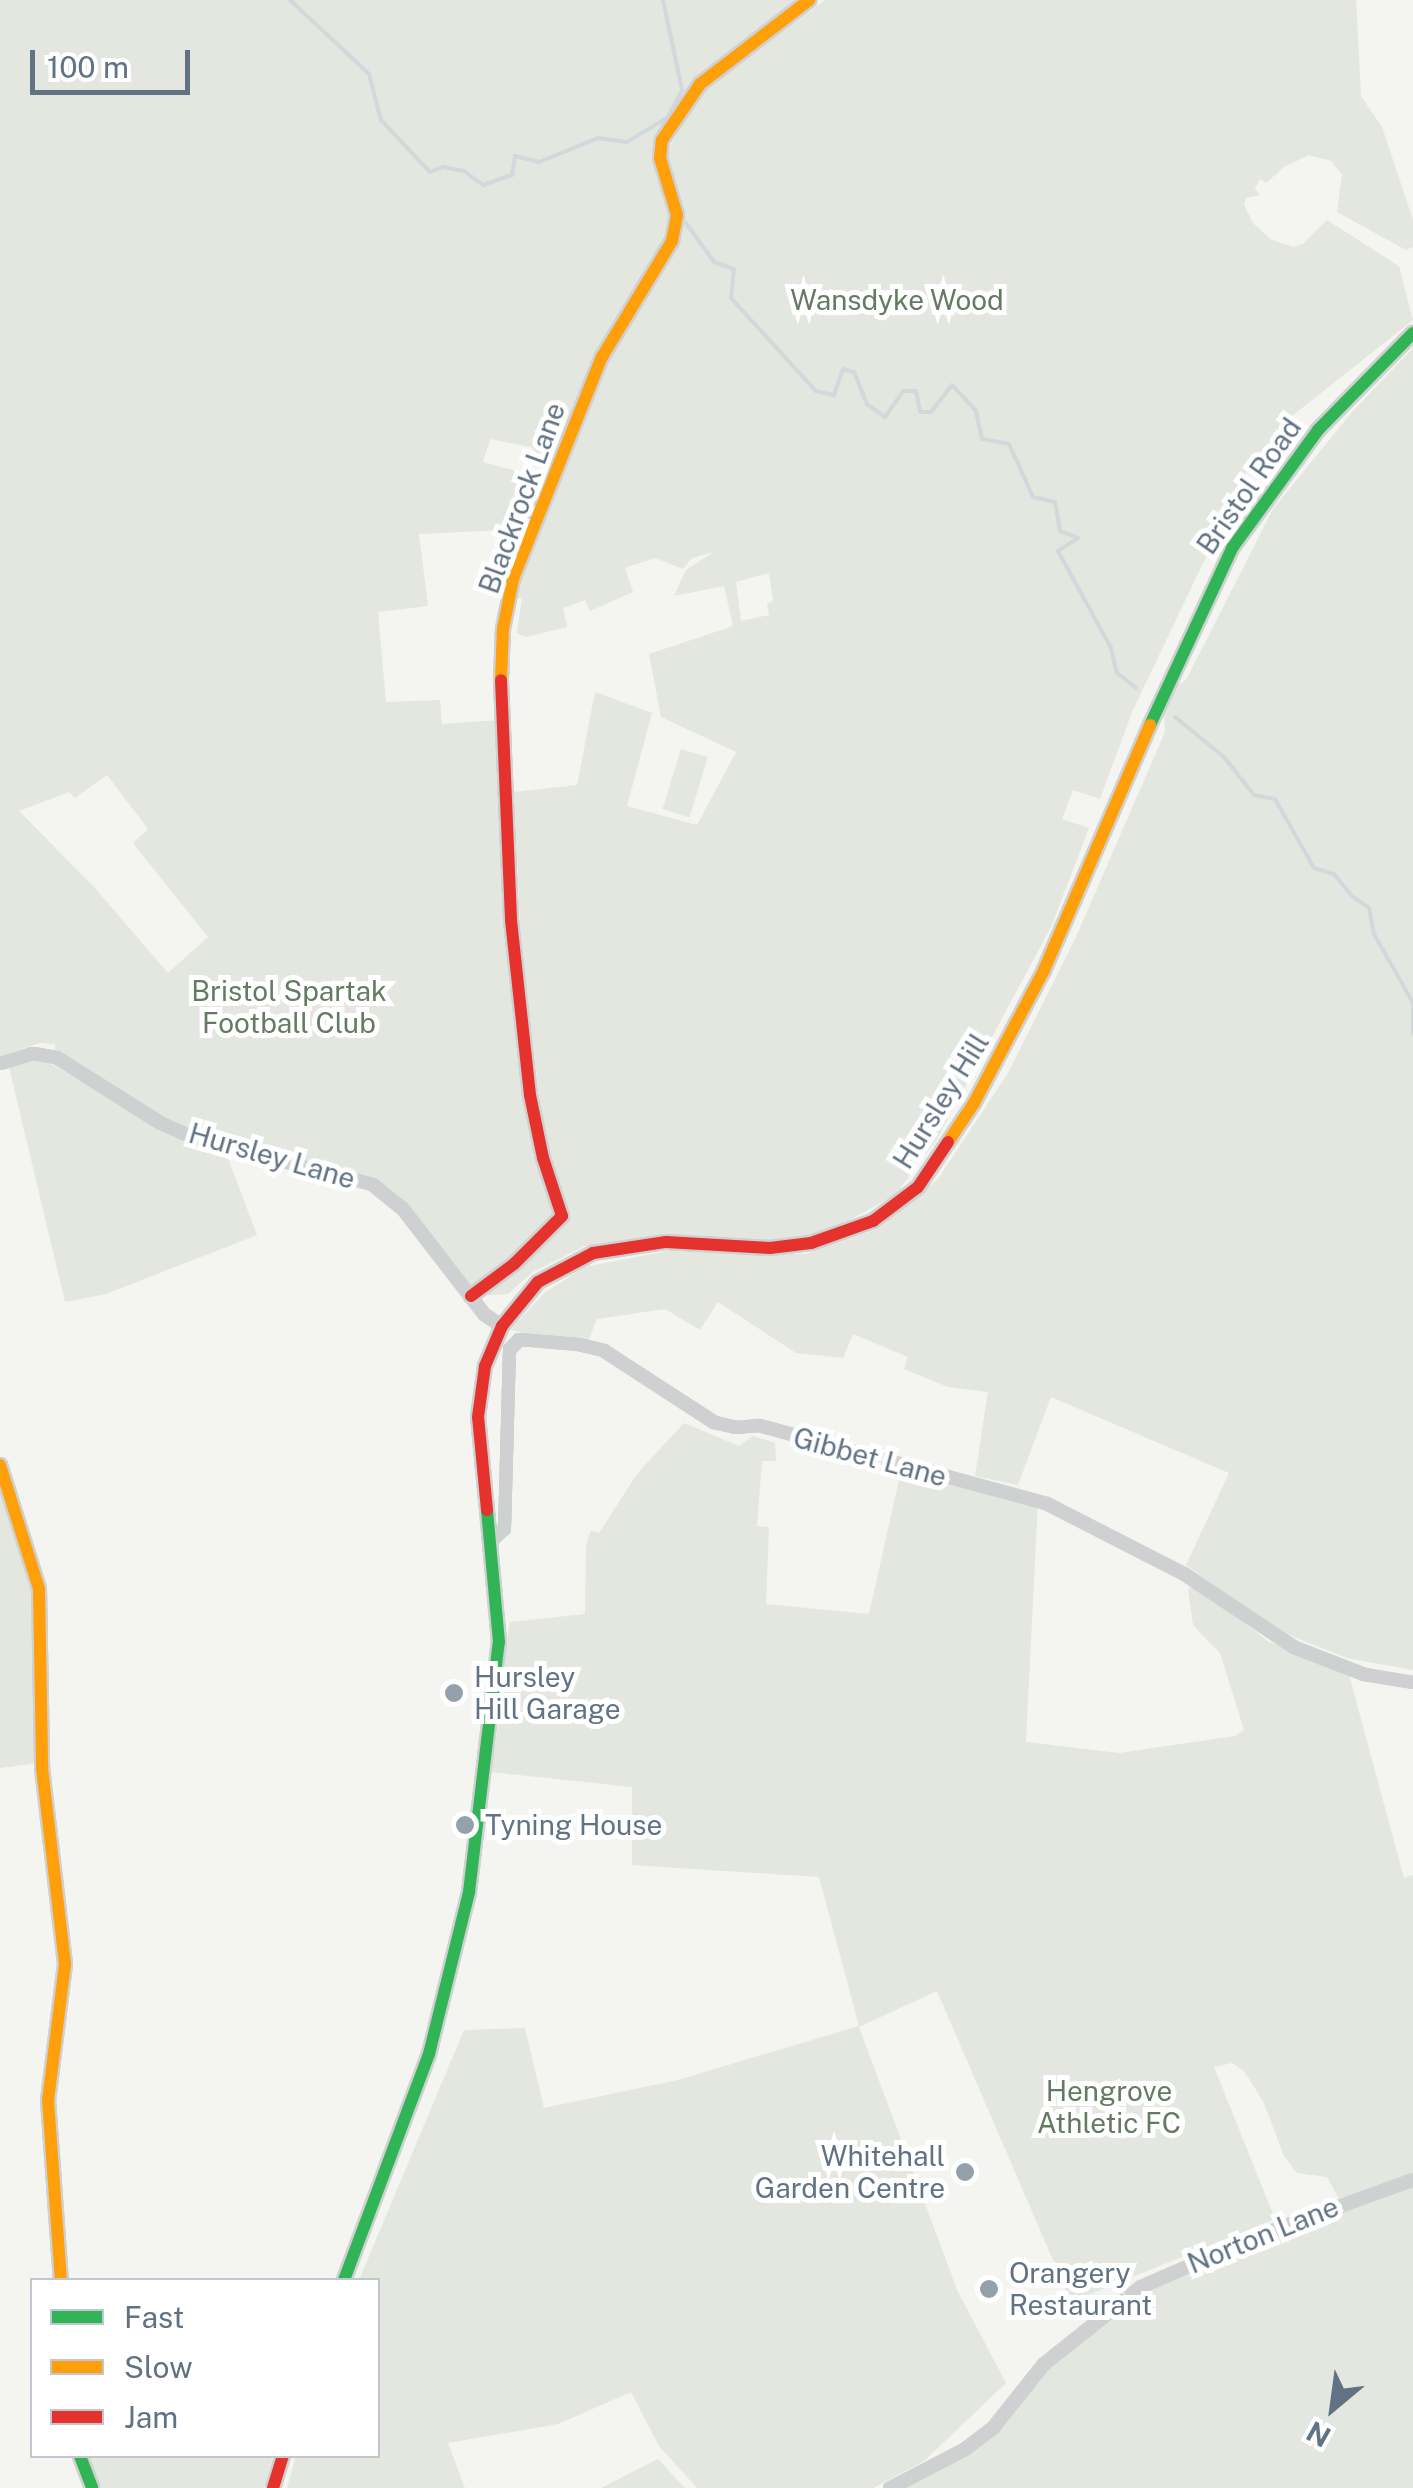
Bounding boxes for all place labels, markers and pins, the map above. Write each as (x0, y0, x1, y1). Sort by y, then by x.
place label: Hursley Hill Garage (474, 1660, 621, 1726)
marker: Hursley Hill Garage (443, 1682, 465, 1704)
place label: Tyning House (485, 1808, 662, 1842)
marker: Tyning House (454, 1814, 476, 1836)
place label: Whitehall Garden Centre (755, 2139, 945, 2205)
marker: Whitehall Garden Centre (954, 2161, 976, 2183)
place label: Orangery Restaurant (1009, 2256, 1152, 2322)
marker: Orangery Restaurant (978, 2278, 1000, 2300)

